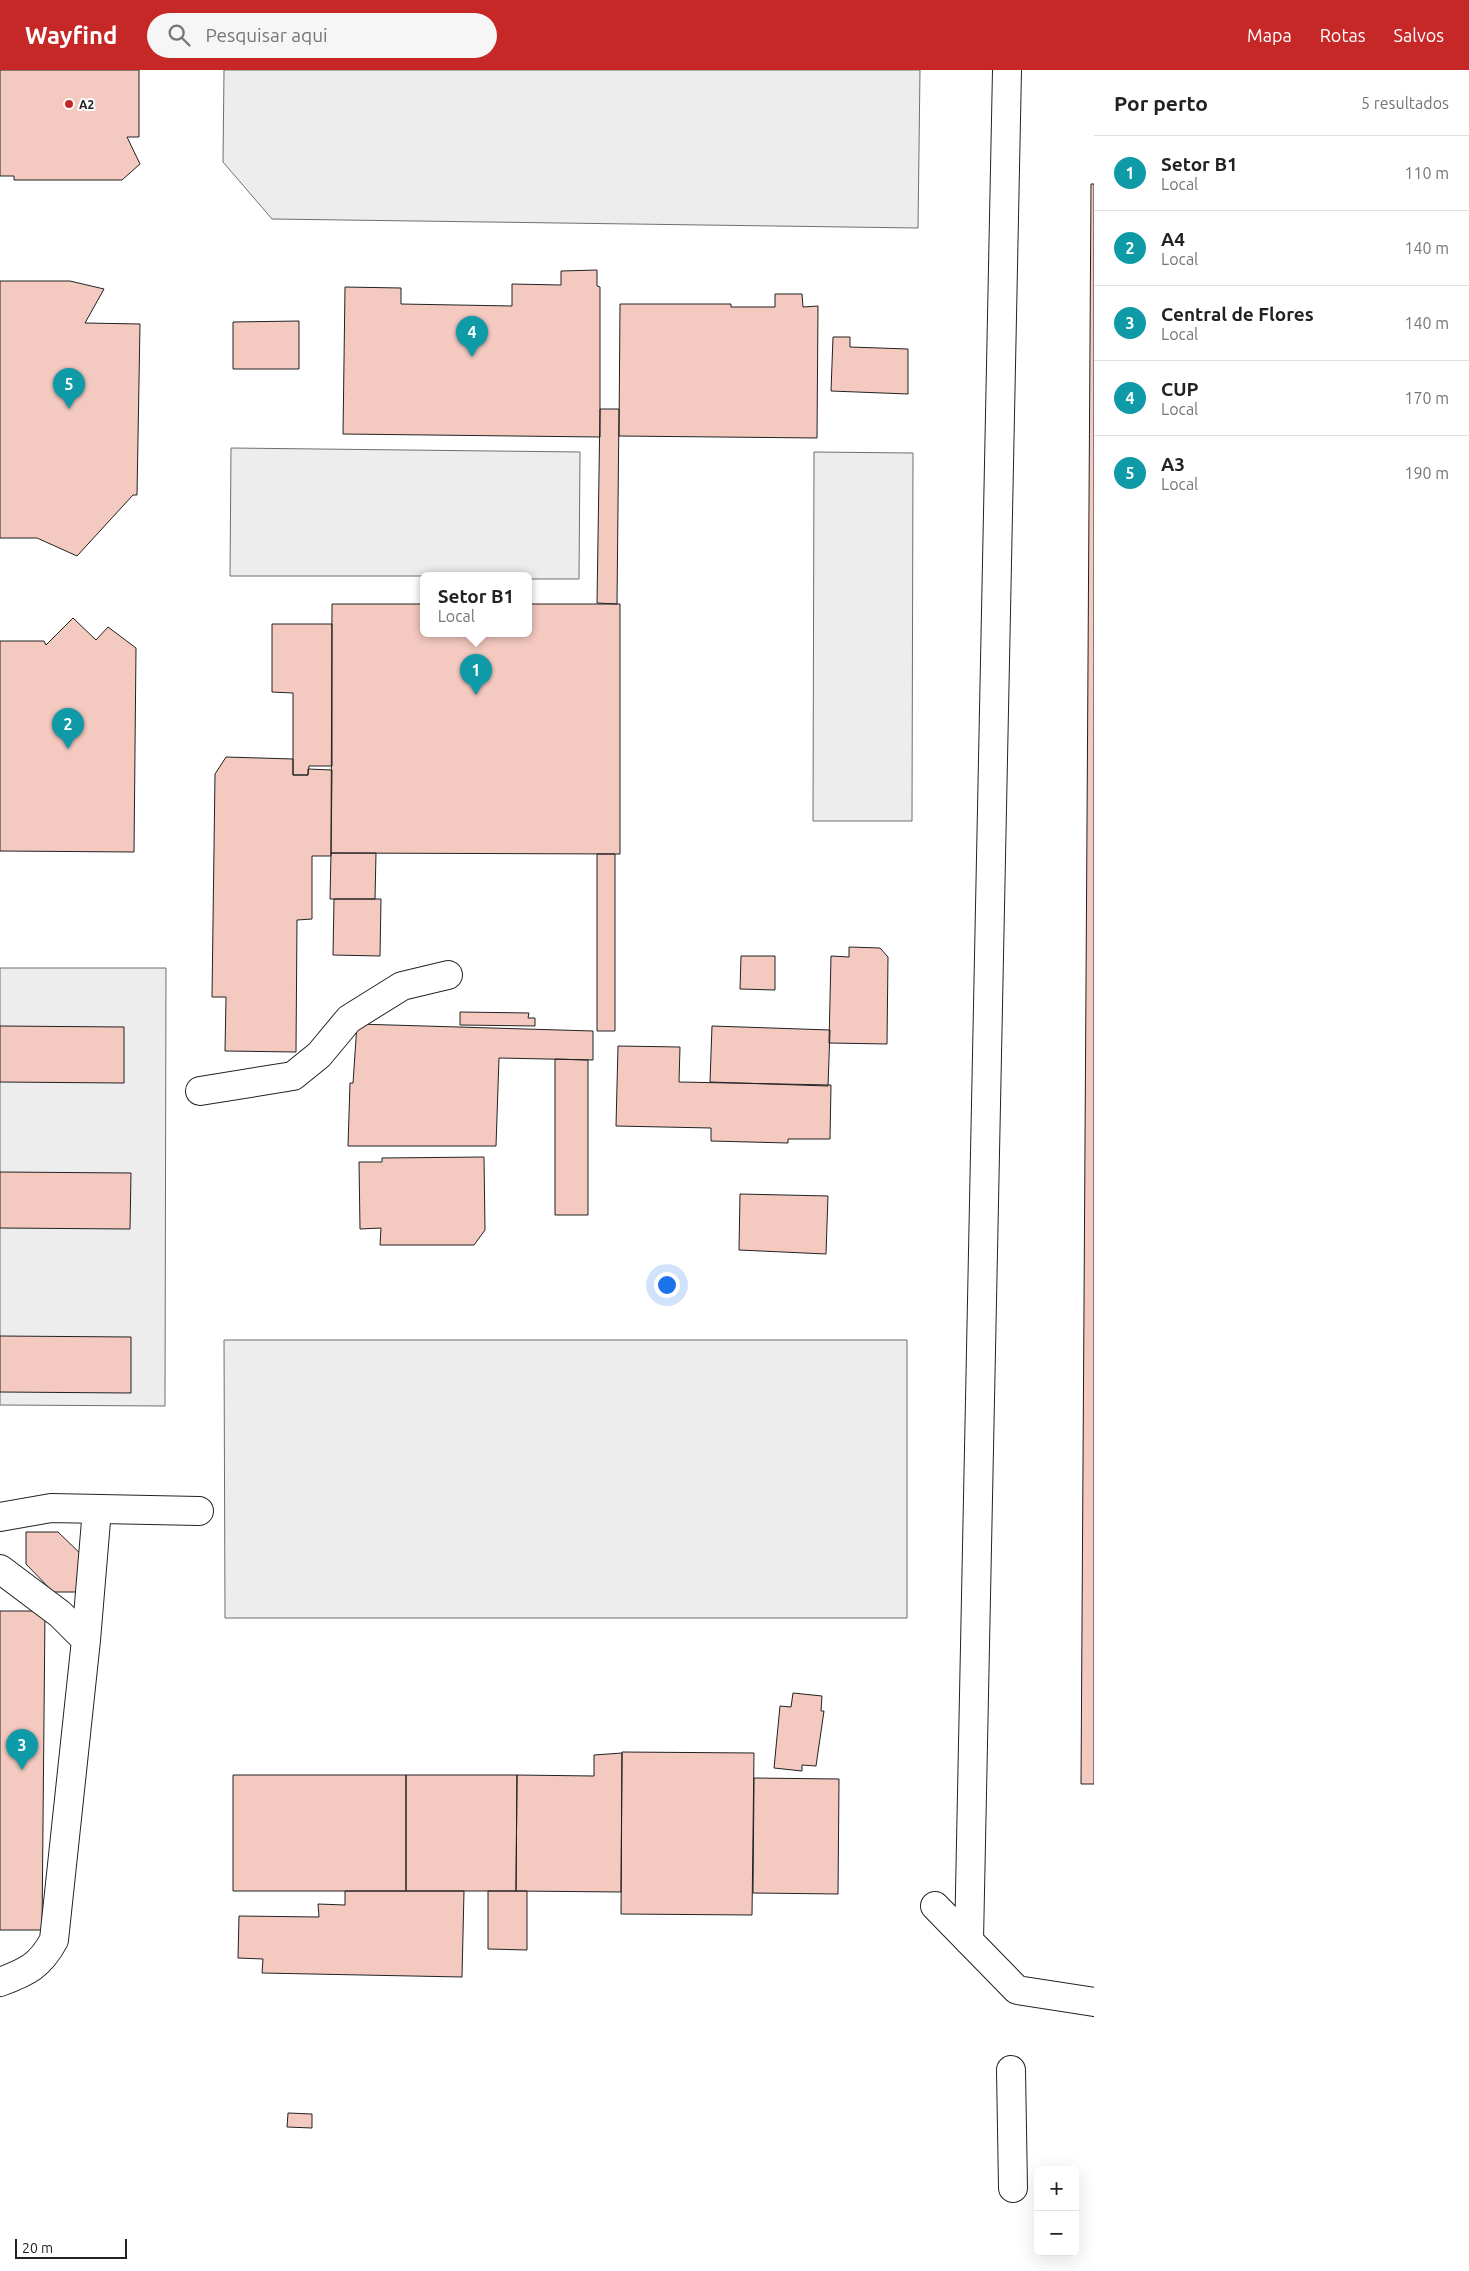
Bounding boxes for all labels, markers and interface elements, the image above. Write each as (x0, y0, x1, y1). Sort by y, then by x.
search box (147, 13, 497, 58)
icon: search (165, 21, 193, 49)
text: Wayfind (25, 22, 117, 49)
text: Pesquisar aqui (205, 24, 328, 46)
text: Mapa (1247, 25, 1292, 45)
text: Rotas (1320, 25, 1366, 45)
text: Salvos (1394, 25, 1444, 45)
text: Por perto (1114, 91, 1208, 115)
text: 5 resultados (1361, 94, 1449, 112)
marker: A2 (63, 98, 75, 110)
place label: A2 (79, 98, 94, 111)
text: Setor B1 (1161, 153, 1238, 175)
text: 1 (1125, 164, 1135, 182)
text: 110 m (1404, 164, 1449, 182)
text: Local (1161, 175, 1198, 193)
text: A4 (1161, 228, 1185, 250)
text: 2 (1125, 239, 1135, 257)
text: 140 m (1404, 239, 1449, 257)
text: Local (1161, 250, 1198, 268)
text: Central de Flores (1161, 303, 1314, 325)
text: 3 (1125, 314, 1135, 332)
text: 140 m (1404, 314, 1449, 332)
pin: 4 (456, 316, 488, 357)
text: Local (1161, 325, 1198, 343)
pin: 5 (53, 368, 85, 409)
text: CUP (1161, 378, 1199, 400)
text: 4 (1125, 389, 1135, 407)
text: 170 m (1404, 389, 1449, 407)
text: Local (1161, 400, 1198, 418)
text: A3 (1161, 453, 1185, 475)
text: 5 (1125, 464, 1135, 482)
text: 190 m (1404, 464, 1449, 482)
text: Local (1161, 475, 1198, 493)
popup (420, 572, 532, 637)
text: Setor B1 (438, 585, 514, 607)
text: Local (438, 607, 475, 625)
pin: 1 (460, 654, 492, 695)
pin: 2 (52, 708, 84, 749)
your location (654, 1272, 680, 1298)
pin: 3 (6, 1729, 38, 1770)
map controls (1034, 2166, 1079, 2256)
button: + (1034, 2166, 1079, 2211)
button: − (1034, 2211, 1079, 2256)
scale bar (15, 2236, 128, 2259)
text: 20 m (22, 2240, 53, 2256)

